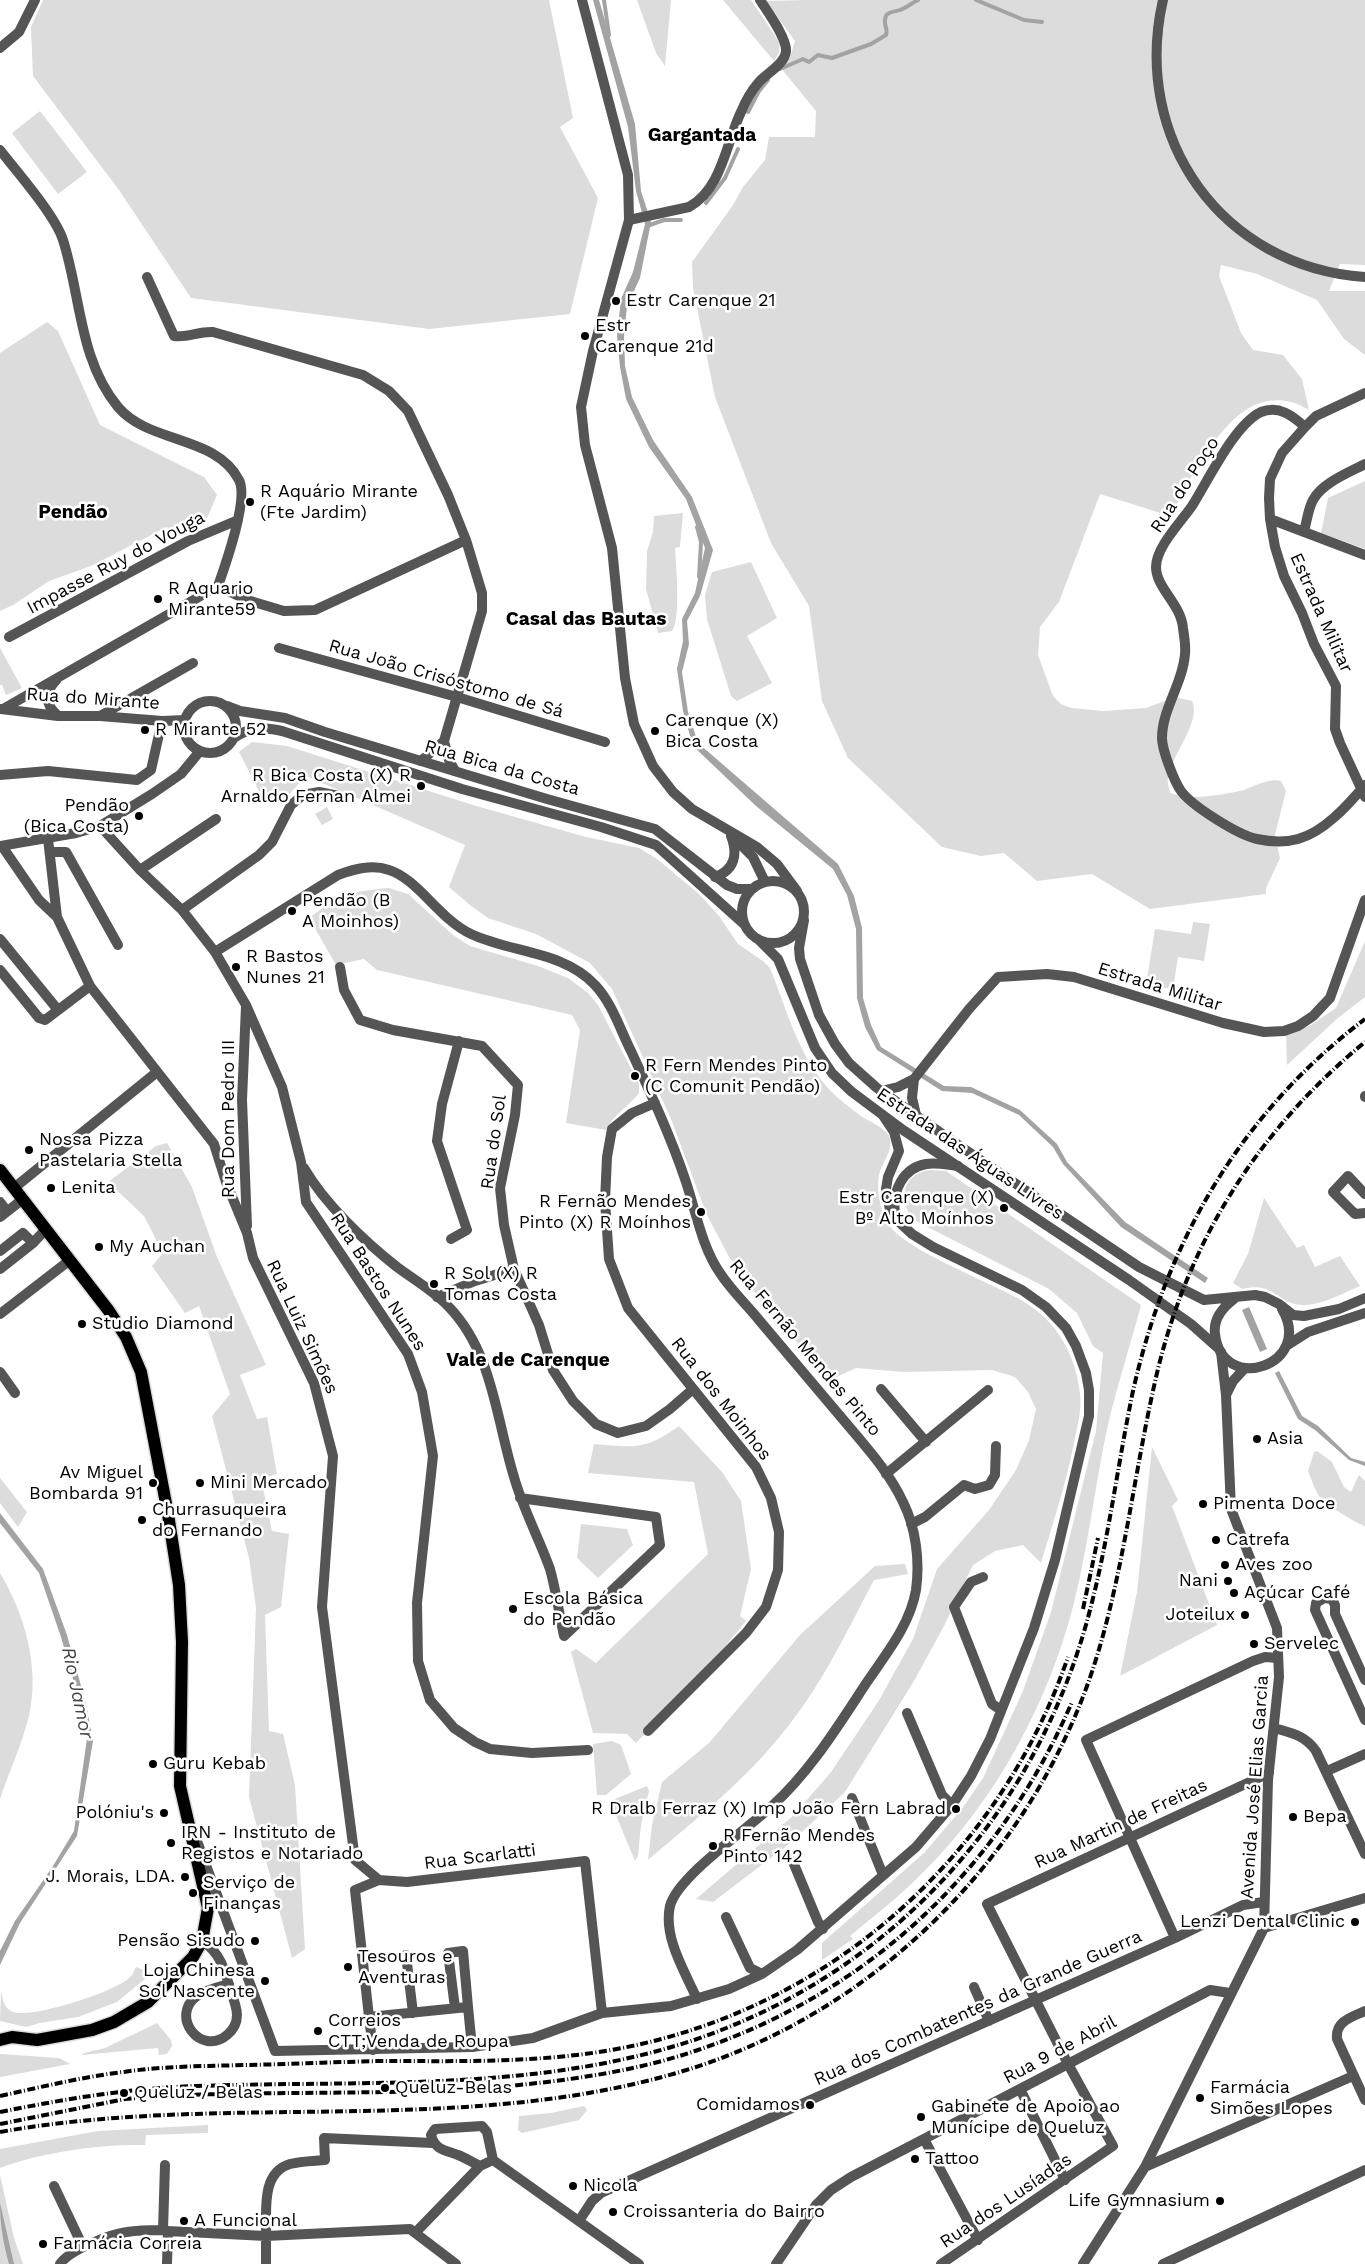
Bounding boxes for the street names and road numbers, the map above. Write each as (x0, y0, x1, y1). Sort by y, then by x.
street label: Rua do Poço (1146, 433, 1224, 537)
street label: Impasse Ruy do Vouga (23, 507, 209, 619)
street label: Estrada Militar (1285, 550, 1357, 676)
street label: Rua João Crisóstomo de Sá (326, 635, 566, 723)
street label: Rua do Mirante (26, 684, 160, 714)
street label: Rua Bica da Costa (422, 736, 582, 800)
street label: Estrada Militar (1095, 958, 1225, 1016)
street label: Rua Dom Pedro III (218, 1040, 240, 1198)
street label: Estrada das Águas Livres (872, 1083, 1068, 1225)
street label: Rua do Sol (477, 1093, 511, 1191)
street label: Rua Bastos Nunes (325, 1209, 431, 1355)
street label: Rua Fernão Mendes Pinto (725, 1255, 885, 1441)
street label: Rua Luiz Simões (261, 1257, 343, 1397)
street label: Rua dos Moinhos (666, 1333, 776, 1465)
street label: Avenida José Elias Garcia (1236, 1674, 1274, 1900)
street label: Rua Martin de Freitas (1031, 1774, 1211, 1874)
street label: Rua Scarlatti (423, 1839, 537, 1875)
street label: Rua dos Combatentes da Grande Guerra (811, 1926, 1145, 2090)
street label: Rua 9 de Abril (1000, 2011, 1120, 2089)
street label: Rua dos Lusíadas (936, 2149, 1076, 2253)

